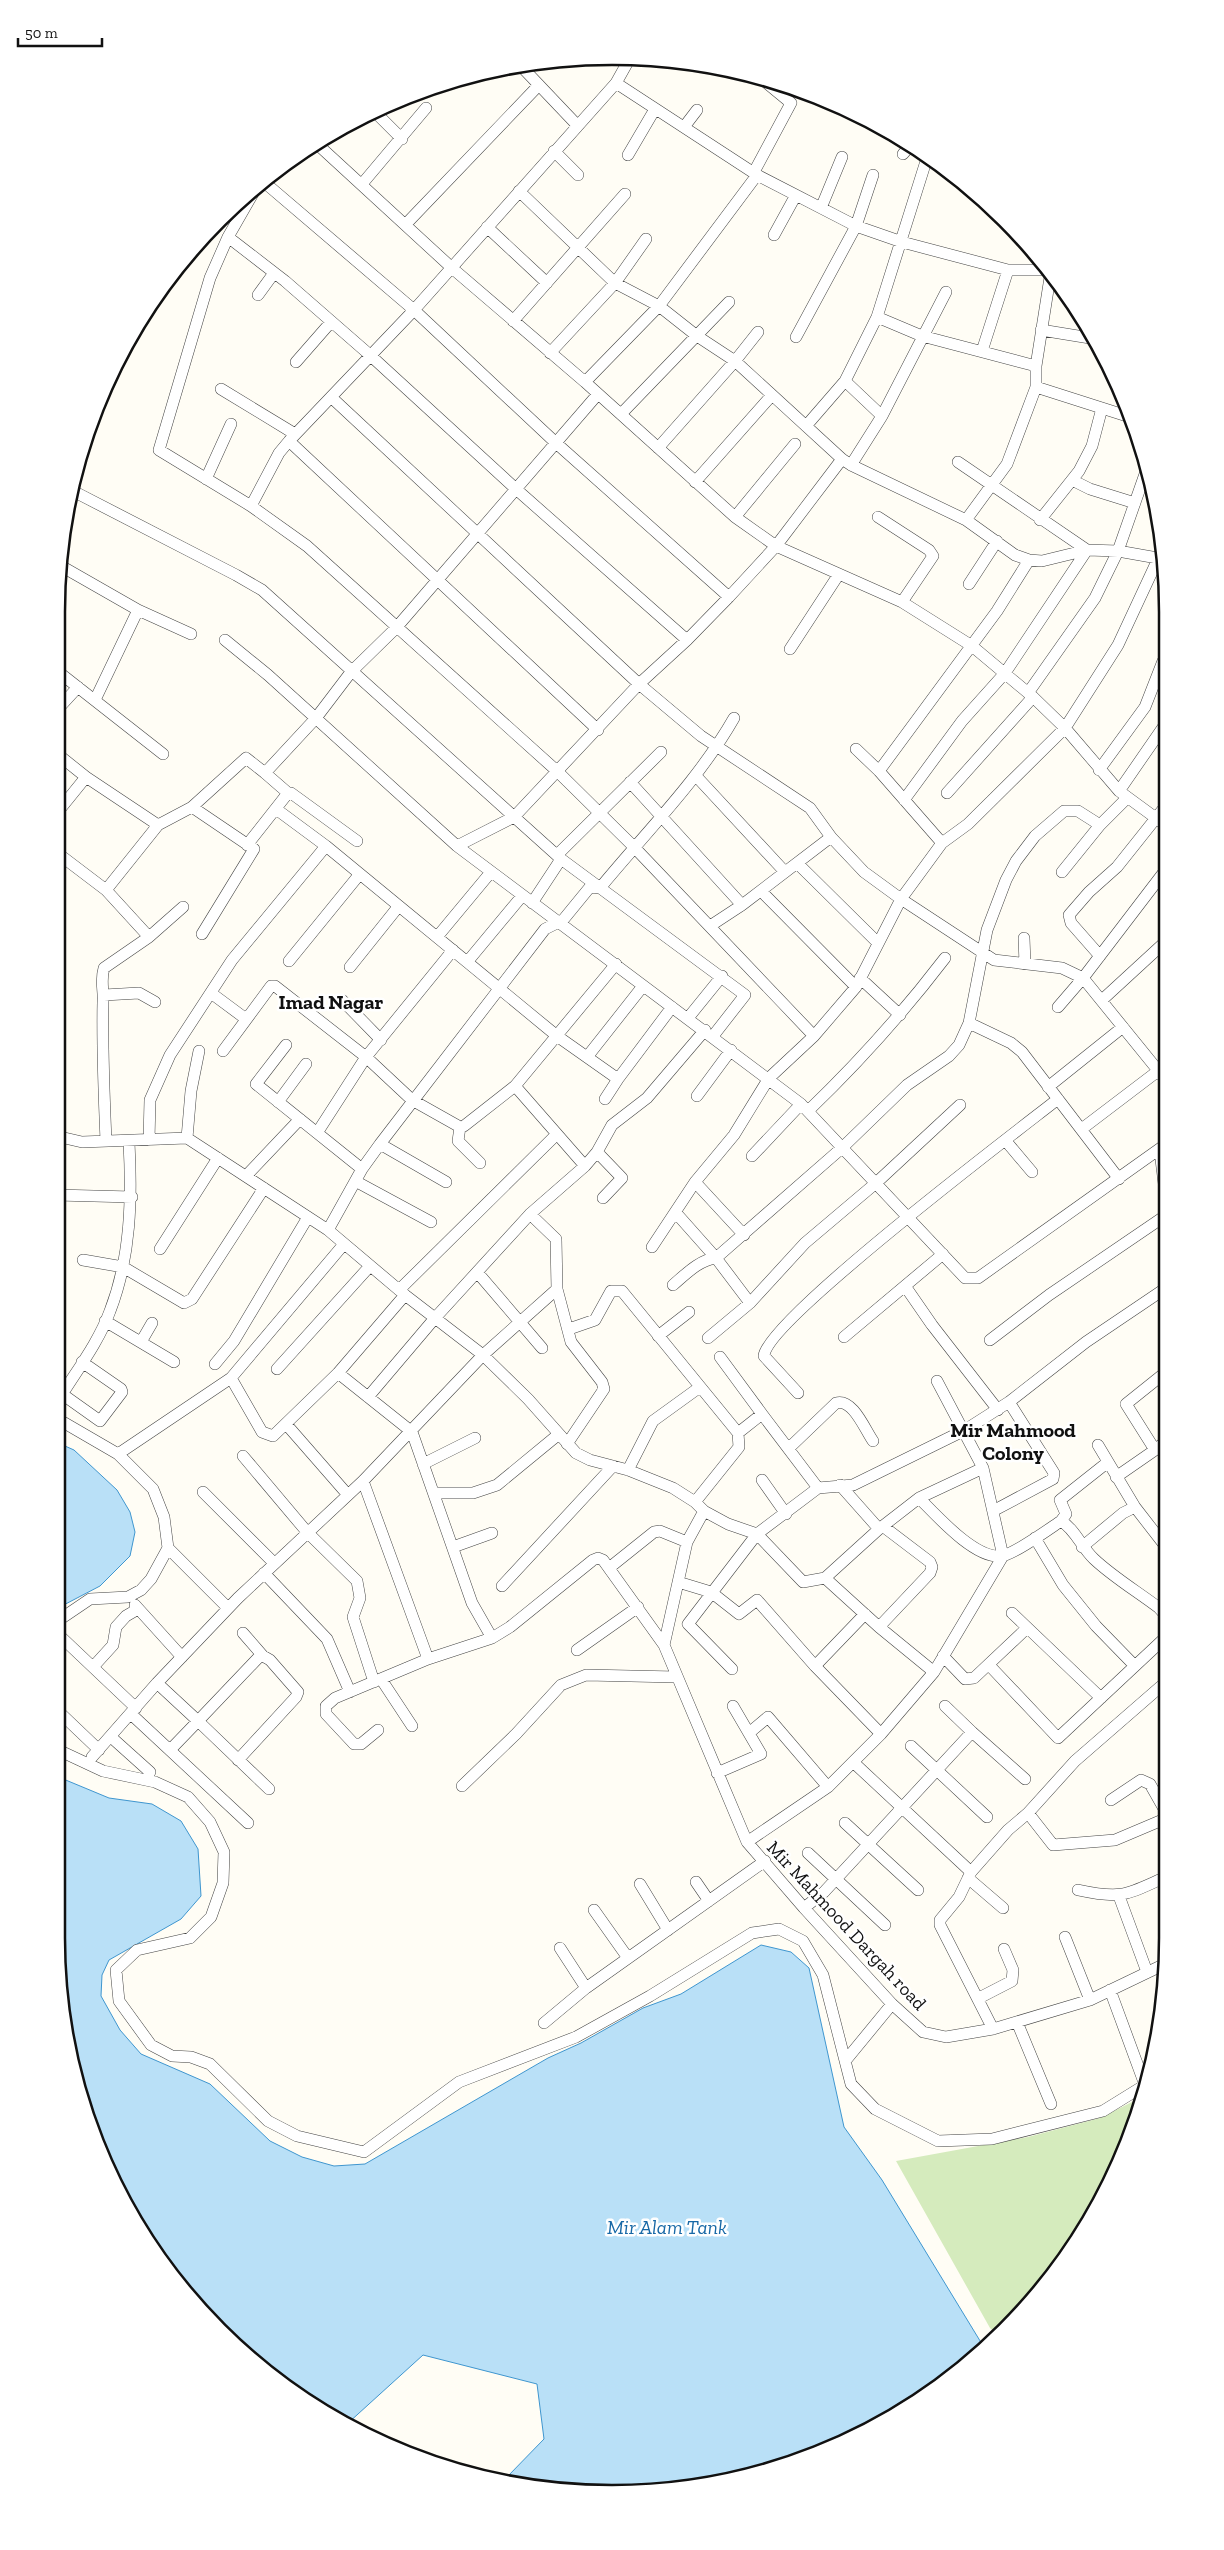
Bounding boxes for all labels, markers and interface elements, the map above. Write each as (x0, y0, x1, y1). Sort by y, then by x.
scale bar (18, 15, 101, 47)
text: 50 m (25, 24, 58, 42)
district label: Imad Nagar (279, 990, 384, 1014)
district label: Mir Mahmood Colony (950, 1418, 1076, 1465)
street label: Mir Mahmood Dargah road (762, 1836, 932, 2015)
water label: Mir Alam Tank (607, 2215, 727, 2239)

